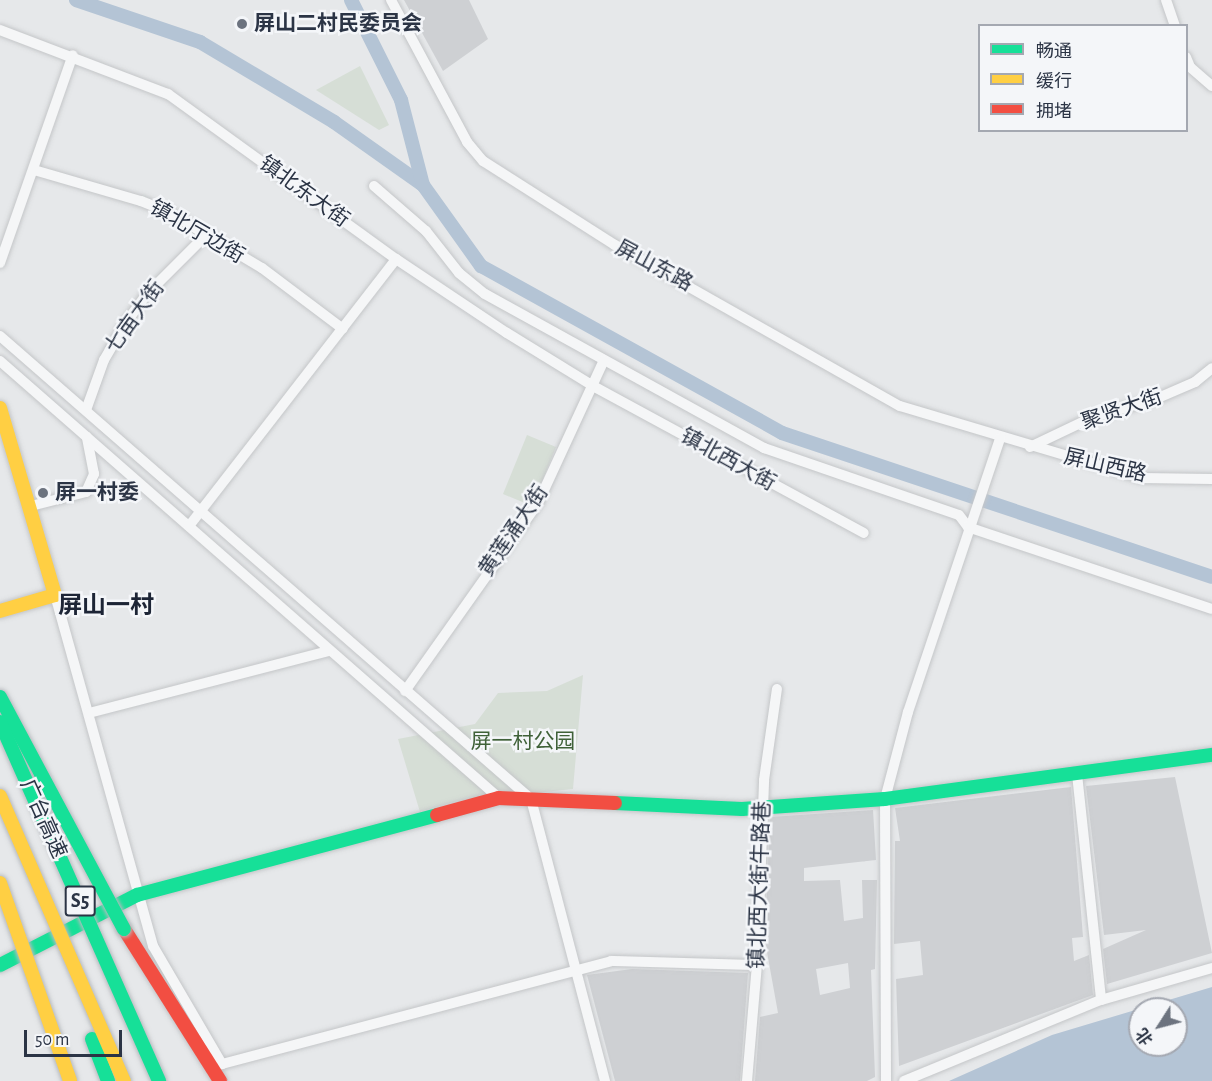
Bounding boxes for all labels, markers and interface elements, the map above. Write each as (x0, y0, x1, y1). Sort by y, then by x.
place label: 屏山二村民委员会 (254, 11, 422, 37)
marker: 屏山二村民委员会 (235, 17, 249, 31)
legend (978, 24, 1188, 132)
text: 畅通 (1036, 43, 1072, 61)
text: 缓行 (1036, 73, 1072, 91)
text: 拥堵 (1036, 103, 1072, 121)
street label: 镇北东大街 (254, 151, 354, 233)
street label: 镇北厅边街 (145, 195, 249, 269)
street label: 屏山东路 (611, 235, 697, 297)
street label: 七亩大街 (100, 276, 170, 358)
street label: 聚贤大街 (1078, 384, 1166, 436)
street label: 镇北西大街 (676, 424, 780, 496)
street label: 屏山西路 (1061, 444, 1149, 488)
place label: 屏一村委 (55, 480, 139, 506)
street label: 黄莲涌大街 (474, 480, 554, 582)
marker: 屏一村委 (36, 486, 50, 500)
district label: 屏山一村 (58, 593, 154, 621)
park label: 屏一村公园 (471, 729, 575, 755)
street label: 广台高速 (14, 776, 72, 862)
street label: 镇北西大街牛路巷 (744, 801, 776, 969)
road number: S5 (64, 884, 97, 918)
north arrow (1128, 997, 1188, 1057)
scale bar (27, 1018, 124, 1056)
text: 北 (1134, 1025, 1156, 1048)
text: 50 m (35, 1031, 69, 1049)

